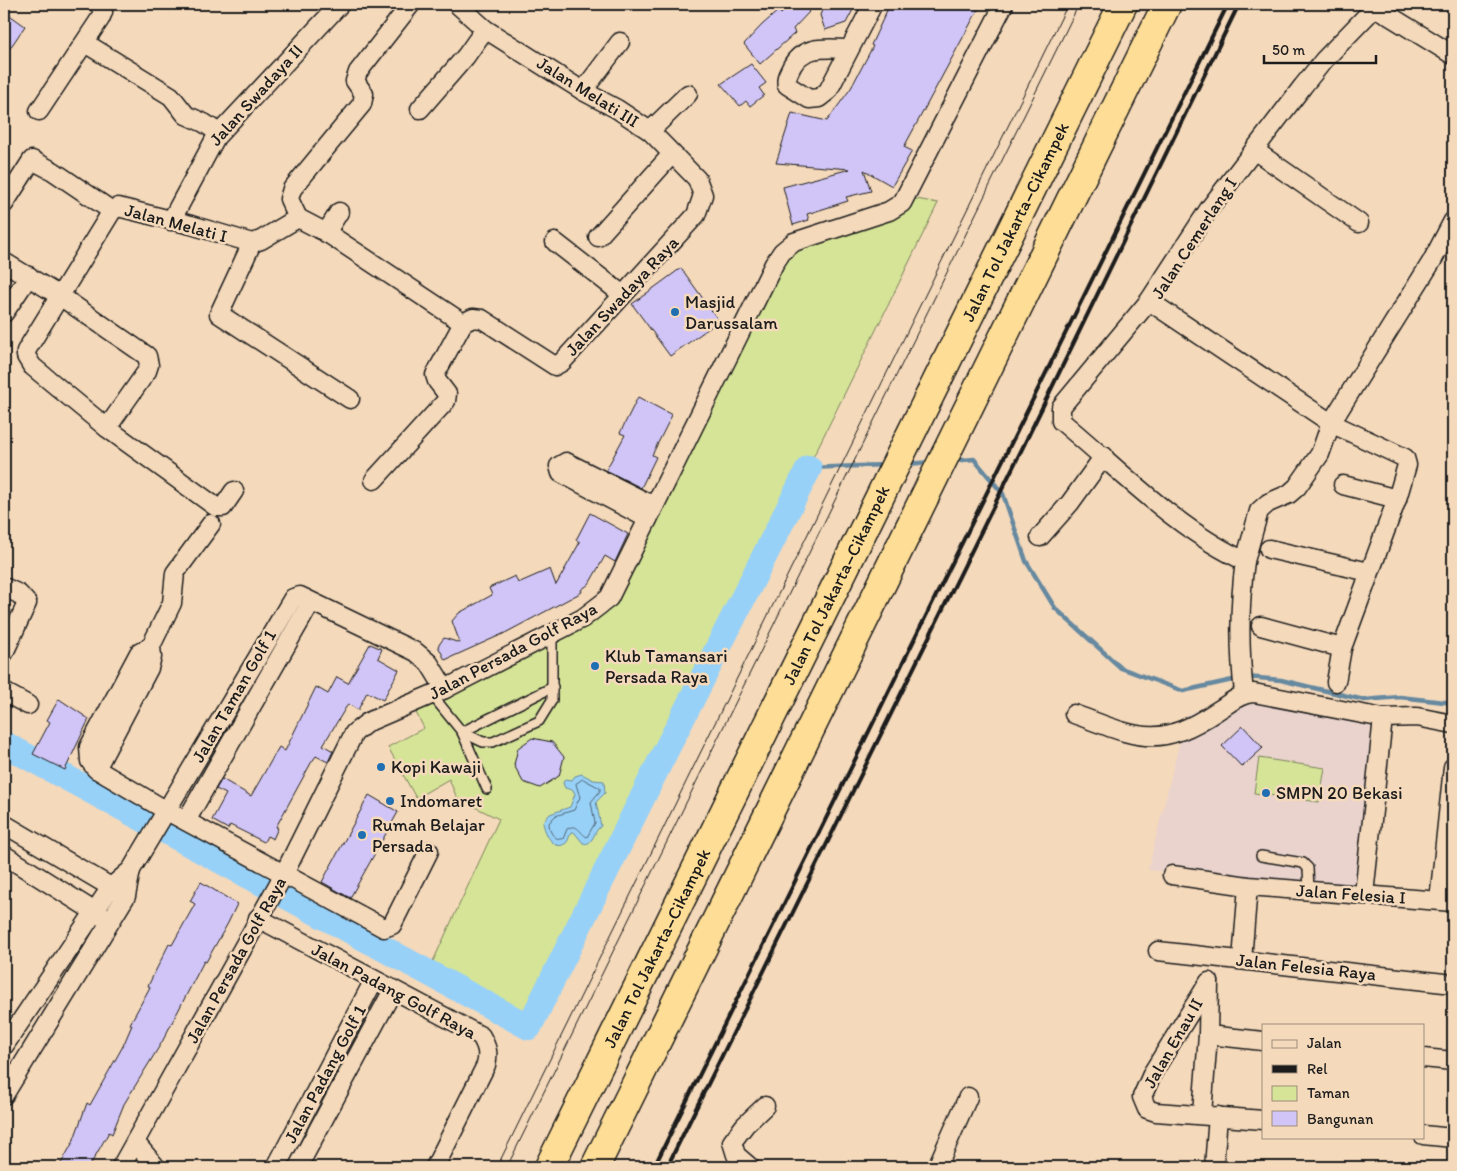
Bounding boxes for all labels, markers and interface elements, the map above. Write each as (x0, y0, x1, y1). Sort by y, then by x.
scale bar (1264, 32, 1377, 64)
street label: Jalan Swadaya II (205, 40, 307, 150)
text: 50 m (1272, 41, 1305, 59)
street label: Jalan Melati III (533, 52, 643, 132)
street label: Jalan Tol Jakarta–Cikampek (957, 118, 1074, 325)
street label: Jalan Cemerlang I (1146, 173, 1242, 303)
street label: Jalan Melati I (122, 199, 230, 247)
street label: Jalan Swadaya Raya (561, 231, 684, 361)
place label: Masjid Darussalam (685, 291, 778, 334)
marker: Masjid Darussalam (669, 306, 681, 318)
street label: Jalan Tol Jakarta–Cikampek (778, 481, 895, 688)
street label: Jalan Persada Golf Raya (425, 597, 601, 705)
street label: Jalan Taman Golf 1 (187, 626, 281, 766)
place label: Klub Tamansari Persada Raya (605, 645, 728, 688)
marker: Klub Tamansari Persada Raya (589, 660, 601, 672)
place label: Kopi Kawaji (391, 756, 481, 778)
marker: Kopi Kawaji (375, 761, 387, 773)
place label: SMPN 20 Bekasi (1276, 782, 1403, 804)
marker: SMPN 20 Bekasi (1260, 787, 1272, 799)
place label: Indomaret (400, 790, 483, 812)
marker: Indomaret (384, 795, 396, 807)
place label: Rumah Belajar Persada (372, 814, 485, 857)
marker: Rumah Belajar Persada (356, 829, 368, 841)
street label: Jalan Tol Jakarta–Cikampek (599, 844, 716, 1052)
street label: Jalan Persada Golf Raya (181, 873, 291, 1047)
street label: Jalan Felesia I (1295, 879, 1407, 909)
street label: Jalan Padang Golf Raya (308, 938, 481, 1044)
street label: Jalan Felesia Raya (1235, 949, 1377, 985)
street label: Jalan Enau II (1138, 994, 1208, 1092)
street label: Jalan Padang Golf 1 (279, 1001, 371, 1147)
legend (1262, 1024, 1424, 1138)
text: Jalan (1307, 1034, 1341, 1052)
text: Rel (1307, 1060, 1328, 1078)
text: Taman (1307, 1084, 1350, 1102)
text: Bangunan (1307, 1110, 1374, 1128)

